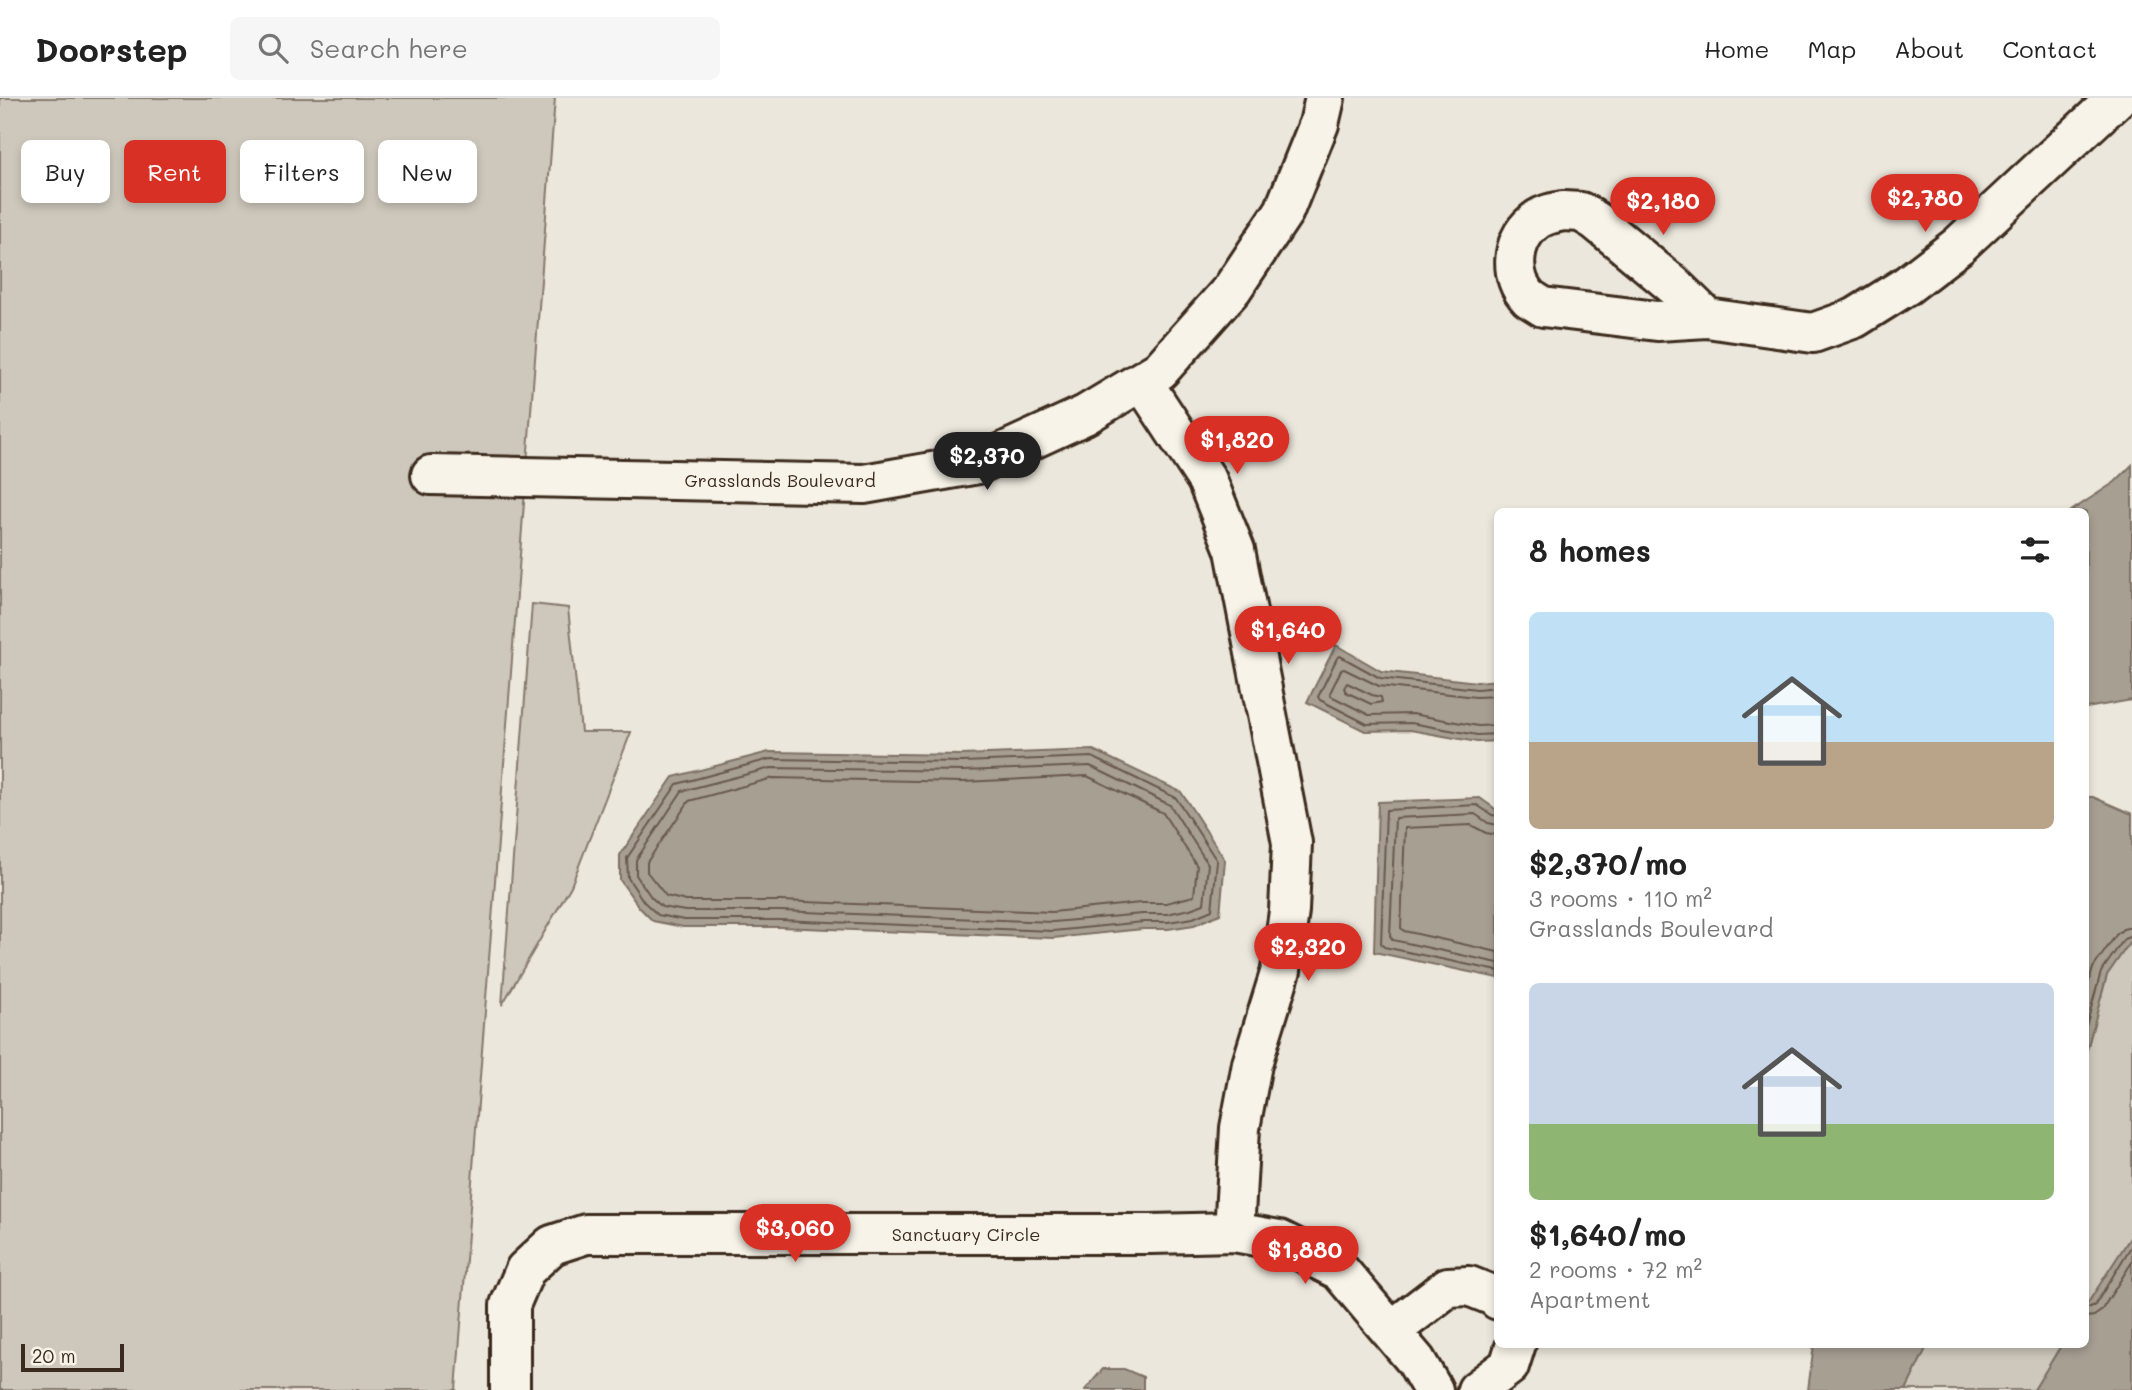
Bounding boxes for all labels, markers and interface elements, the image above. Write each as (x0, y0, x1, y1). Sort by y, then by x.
search box (230, 17, 720, 80)
text: Doorstep (35, 27, 188, 70)
icon: search (254, 29, 292, 67)
text: Search here (310, 31, 468, 65)
text: Home (1704, 33, 1769, 64)
text: Map (1807, 33, 1856, 64)
text: About (1894, 33, 1964, 64)
text: Contact (2002, 33, 2097, 64)
chip: Buy (21, 140, 110, 203)
chip: Rent (124, 140, 226, 203)
chip: Filters (240, 140, 364, 203)
chip: New (378, 140, 477, 203)
pin: $2,780 (1868, 174, 1982, 234)
pin: $2,180 (1606, 178, 1720, 237)
text: $2,780 (1887, 182, 1963, 212)
text: $2,180 (1626, 185, 1700, 215)
pin: $1,820 (1180, 416, 1294, 476)
text: $1,820 (1200, 424, 1274, 454)
pin: $2,370 (930, 432, 1044, 492)
text: $2,370 (949, 440, 1025, 470)
street label: Grasslands Boulevard (684, 468, 876, 492)
text: 8 homes (1529, 530, 1651, 570)
icon: filters (2016, 531, 2054, 569)
pin: $1,640 (1231, 606, 1345, 666)
text: $1,640 (1251, 614, 1325, 644)
icon: home (1729, 658, 1855, 784)
text: $2,370/mo (1529, 843, 1687, 883)
text: 3 rooms · 110 m² (1529, 883, 1712, 913)
text: Grasslands Boulevard (1529, 913, 1773, 943)
pin: $2,320 (1251, 924, 1365, 983)
text: $2,320 (1270, 931, 1346, 961)
icon: home (1729, 1029, 1855, 1155)
pin: $3,060 (738, 1204, 852, 1264)
text: $3,060 (756, 1212, 834, 1242)
text: $1,640/mo (1529, 1214, 1686, 1254)
street label: Sanctuary Circle (892, 1222, 1040, 1246)
pin: $1,880 (1248, 1226, 1362, 1286)
text: $1,880 (1268, 1234, 1342, 1264)
text: 2 rooms · 72 m² (1529, 1254, 1702, 1284)
text: Apartment (1529, 1284, 1651, 1314)
scale bar (21, 1341, 124, 1373)
text: 20 m (32, 1343, 76, 1368)

